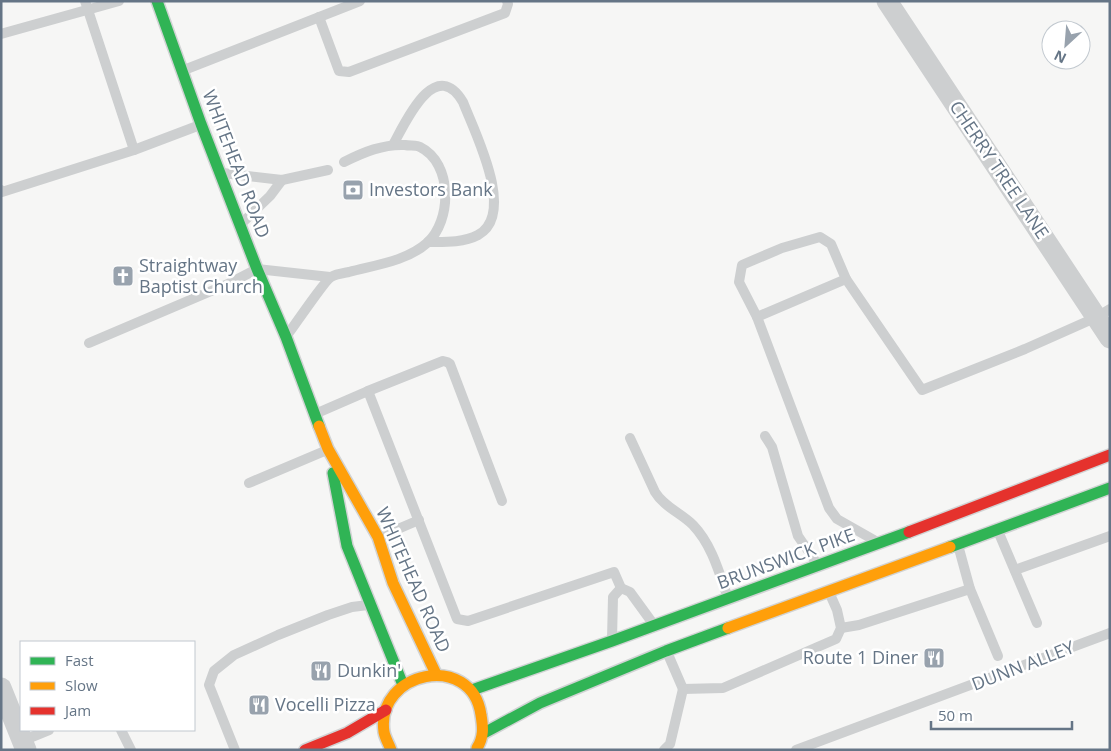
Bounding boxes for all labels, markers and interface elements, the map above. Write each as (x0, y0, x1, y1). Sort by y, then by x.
north arrow (1041, 20, 1091, 70)
text: N (1051, 46, 1069, 68)
street label: WHITEHEAD ROAD (198, 86, 276, 241)
street label: CHERRY TREE LANE (945, 96, 1055, 243)
place label: Investors Bank (369, 177, 493, 201)
bank icon: Investors Bank (341, 178, 365, 202)
place label: Straightway Baptist Church (139, 253, 263, 298)
church icon: Straightway Baptist Church (111, 264, 135, 288)
street label: WHITEHEAD ROAD (371, 503, 457, 656)
street label: BRUNSWICK PIKE (713, 522, 858, 594)
street label: DUNN ALLEY (968, 634, 1078, 696)
legend (20, 641, 195, 731)
place label: Route 1 Diner (803, 645, 919, 669)
restaurant icon: Route 1 Diner (922, 646, 946, 670)
text: Fast (65, 650, 94, 670)
place label: Dunkin' (337, 658, 401, 682)
restaurant icon: Dunkin' (309, 659, 333, 683)
text: Slow (65, 675, 98, 695)
place label: Vocelli Pizza (275, 692, 376, 716)
restaurant icon: Vocelli Pizza (247, 693, 271, 717)
scale bar (931, 698, 1072, 730)
text: Jam (63, 700, 91, 720)
text: 50 m (938, 705, 973, 725)

